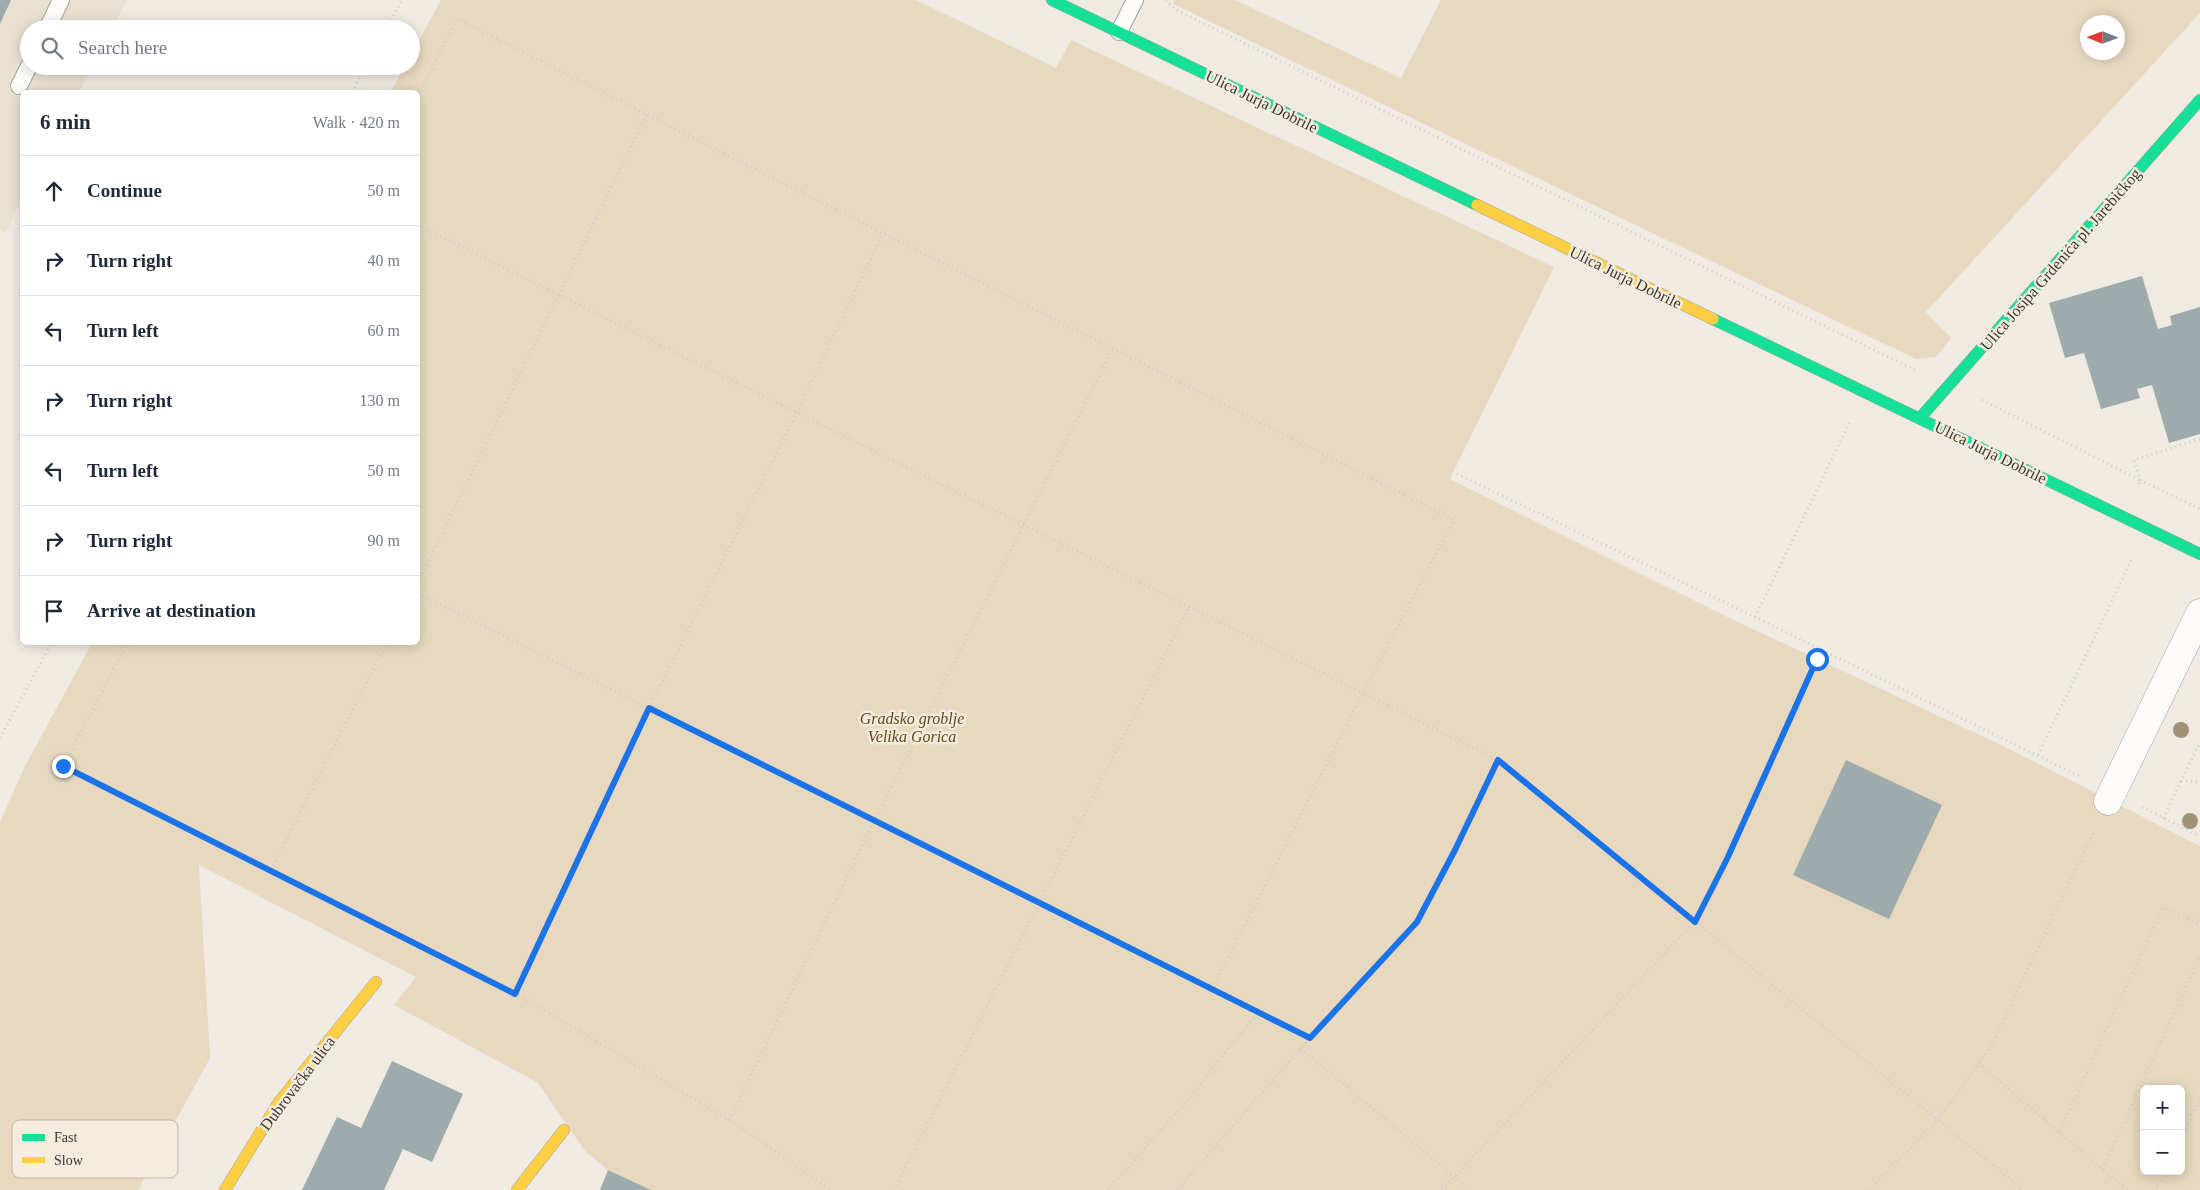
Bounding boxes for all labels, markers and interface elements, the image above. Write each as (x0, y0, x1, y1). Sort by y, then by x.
north arrow (2080, 15, 2125, 60)
search box (20, 20, 420, 75)
icon: search (38, 34, 66, 62)
text: Search here (78, 37, 167, 58)
street label: Ulica Jurja Dobrile (1203, 67, 1321, 137)
text: 6 min (40, 110, 91, 134)
text: Walk · 420 m (313, 114, 400, 131)
street label: Ulica Josipa Grdenića pl. Jarebičkog (1977, 165, 2145, 354)
icon: ahead (40, 177, 68, 205)
text: Continue (87, 180, 162, 201)
text: 50 m (368, 182, 400, 199)
street label: Ulica Jurja Dobrile (1567, 243, 1685, 313)
icon: right (40, 247, 68, 275)
text: Turn right (87, 250, 172, 271)
text: 40 m (368, 252, 400, 269)
icon: left (40, 317, 68, 345)
text: Turn left (87, 320, 159, 341)
text: 60 m (368, 322, 400, 339)
icon: right (40, 387, 68, 415)
text: Turn right (87, 390, 172, 411)
text: 130 m (360, 392, 400, 409)
street label: Ulica Jurja Dobrile (1932, 418, 2050, 488)
icon: left (40, 457, 68, 485)
text: Turn left (87, 460, 159, 481)
text: 50 m (368, 462, 400, 479)
icon: right (40, 527, 68, 555)
text: Turn right (87, 530, 172, 551)
text: 90 m (368, 532, 400, 549)
icon: arrive (40, 597, 68, 625)
text: Arrive at destination (87, 600, 256, 621)
route start (1806, 648, 1829, 671)
park label: Gradsko groblje Velika Gorica (860, 710, 964, 745)
route end (52, 755, 75, 778)
street label: Dubrovačka ulica (257, 1033, 338, 1134)
map controls (2140, 1085, 2185, 1175)
button: + (2140, 1085, 2185, 1130)
legend (12, 1120, 178, 1178)
text: Fast (54, 1130, 77, 1145)
button: − (2140, 1130, 2185, 1175)
text: Slow (54, 1153, 84, 1168)

